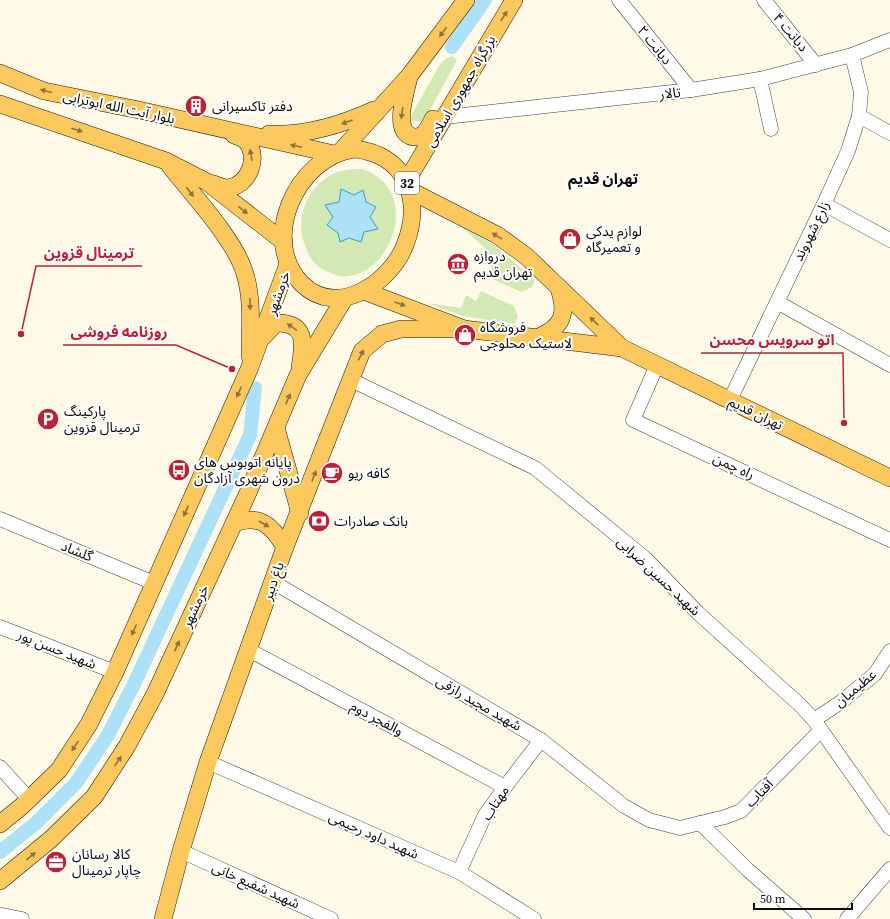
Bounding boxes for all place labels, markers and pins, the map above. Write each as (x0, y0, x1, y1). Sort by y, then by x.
building icon: دفتر تاکسیرانی (183, 93, 209, 119)
place label: دفتر تاکسیرانی (212, 96, 293, 116)
place label: لوازم یدکی و تعمیرگاه (586, 221, 642, 257)
shop icon: لوازم یدکی و تعمیرگاه (557, 226, 583, 252)
callout: ترمینال قزوین (36, 239, 142, 266)
place label: دروازه تهران قدیم (474, 246, 532, 283)
museum icon: دروازه تهران قدیم (445, 251, 471, 277)
place label: فروشگاه لاستیک محلوجی (480, 317, 572, 353)
callout: روزنامه فروشی (63, 318, 176, 345)
shop icon: فروشگاه لاستیک محلوجی (452, 322, 478, 348)
callout: اتو سرویس محسن (701, 326, 843, 353)
place label: پارکینگ ترمینال قزوین (64, 401, 140, 437)
parking icon: پارکینگ ترمینال قزوین (35, 406, 61, 432)
place label: پایانه اتوبوس های درون شهری آزادگان (194, 452, 300, 488)
bus stop icon: پایانه اتوبوس های درون شهری آزادگان (166, 457, 192, 483)
cafe icon: کافه ریو (319, 460, 345, 486)
place label: کافه ریو (348, 463, 390, 483)
bank icon: بانک صادرات (306, 508, 332, 534)
place label: بانک صادرات (334, 511, 408, 531)
place label: کالا رسانان چاپار ترمینال (72, 844, 141, 880)
office icon: کالا رسانان چاپار ترمینال (43, 849, 69, 875)

